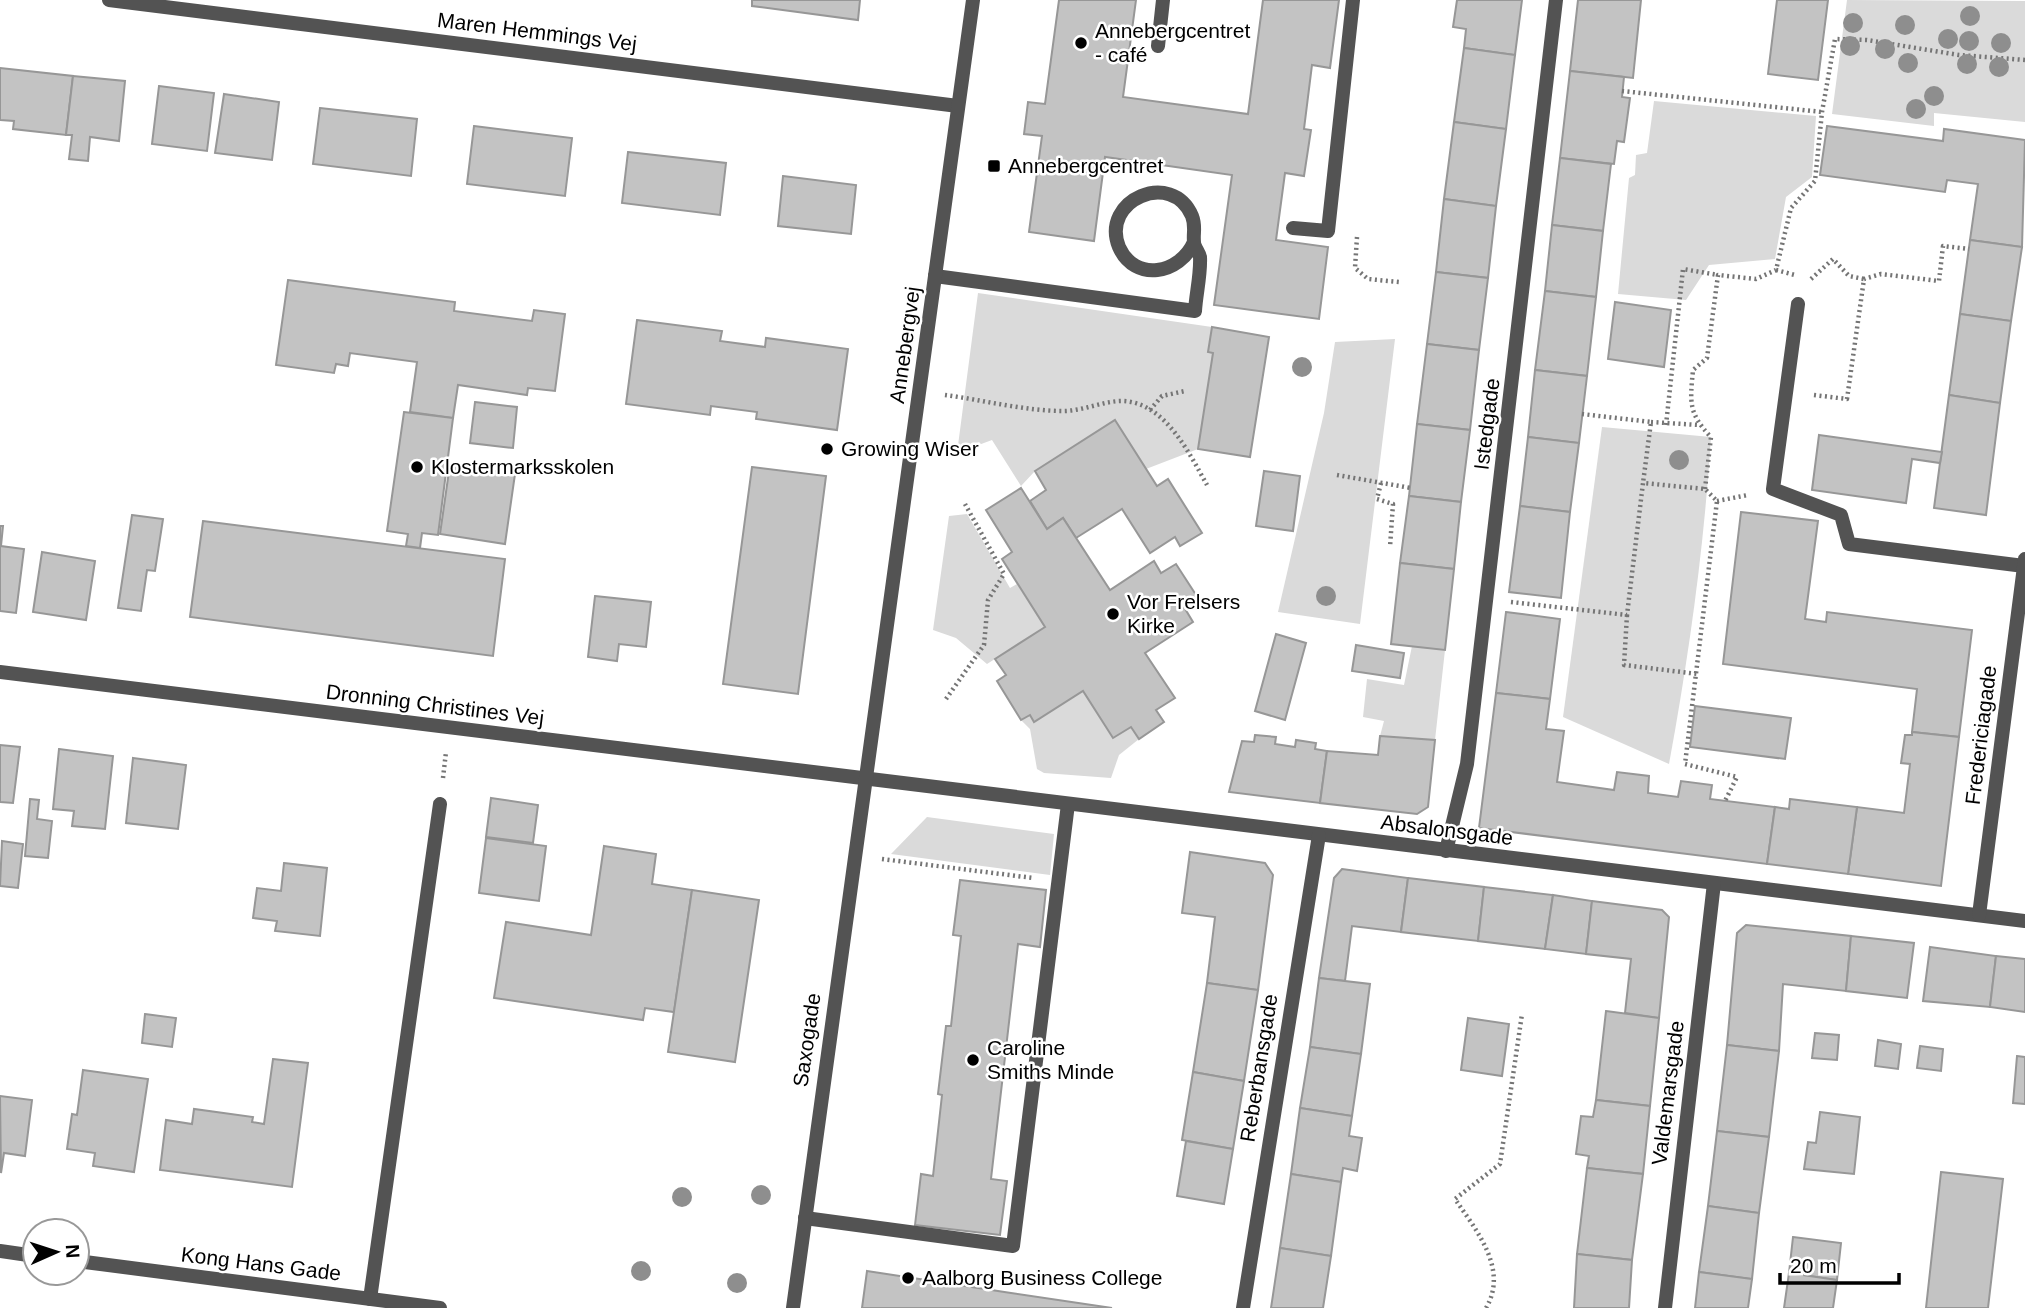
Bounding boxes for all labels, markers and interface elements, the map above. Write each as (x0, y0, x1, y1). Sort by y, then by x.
street label: Maren Hemmings Vej (436, 8, 638, 55)
place label: Annebergcentret - café (1095, 19, 1250, 66)
marker: Annebergcentret - café (1073, 35, 1089, 51)
place label: Annebergcentret (1008, 154, 1163, 177)
marker: Annebergcentret (986, 158, 1002, 174)
street label: Annebergvej (885, 285, 924, 405)
street label: Istedgade (1469, 377, 1504, 471)
place label: Growing Wiser (841, 437, 979, 460)
marker: Growing Wiser (819, 441, 835, 457)
place label: Klostermarksskolen (431, 455, 614, 478)
marker: Klostermarksskolen (409, 459, 425, 475)
place label: Vor Frelsers Kirke (1127, 590, 1240, 637)
marker: Vor Frelsers Kirke (1105, 606, 1121, 622)
street label: Fredericiagade (1961, 664, 2000, 806)
street label: Dronning Christines Vej (325, 680, 545, 729)
street label: Absalonsgade (1380, 810, 1515, 849)
street label: Saxogade (789, 991, 824, 1088)
street label: Reberbansgade (1235, 992, 1282, 1144)
street label: Valdemarsgade (1647, 1019, 1688, 1167)
place label: Caroline Smiths Minde (987, 1036, 1114, 1083)
marker: Caroline Smiths Minde (965, 1052, 981, 1068)
north arrow (21, 1217, 91, 1287)
street label: Kong Hans Gade (180, 1242, 342, 1285)
scale bar (1780, 1242, 1899, 1286)
text: N (62, 1244, 83, 1259)
text: 20 m (1790, 1254, 1837, 1277)
place label: Aalborg Business College (922, 1266, 1162, 1289)
marker: Aalborg Business College (900, 1270, 916, 1286)

